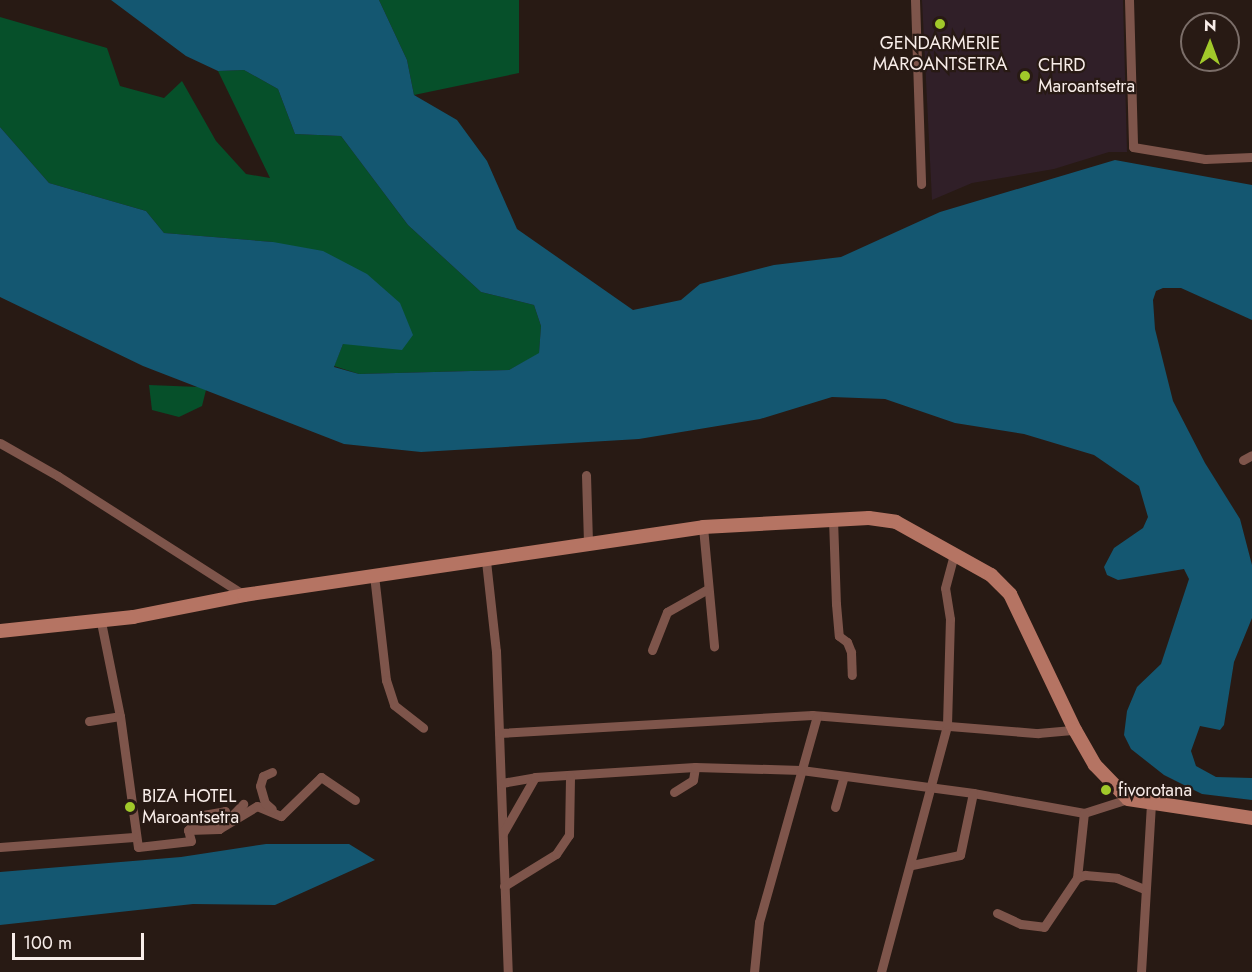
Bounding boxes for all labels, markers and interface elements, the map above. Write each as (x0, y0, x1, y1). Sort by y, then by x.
north arrow (1180, 12, 1240, 72)
text: N (1204, 14, 1217, 37)
marker: GENDARMERIE MAROANTSETRA (933, 17, 947, 31)
place label: GENDARMERIE MAROANTSETRA (873, 33, 1007, 76)
place label: CHRD Maroantsetra (1038, 55, 1135, 98)
marker: CHRD Maroantsetra (1016, 67, 1034, 85)
place label: fivorotana (1118, 779, 1192, 801)
marker: fivorotana (1099, 783, 1113, 797)
place label: BIZA HOTEL Maroantsetra (142, 786, 239, 828)
marker: BIZA HOTEL Maroantsetra (123, 800, 137, 814)
scale bar (15, 921, 147, 959)
text: 100 m (23, 930, 72, 956)

